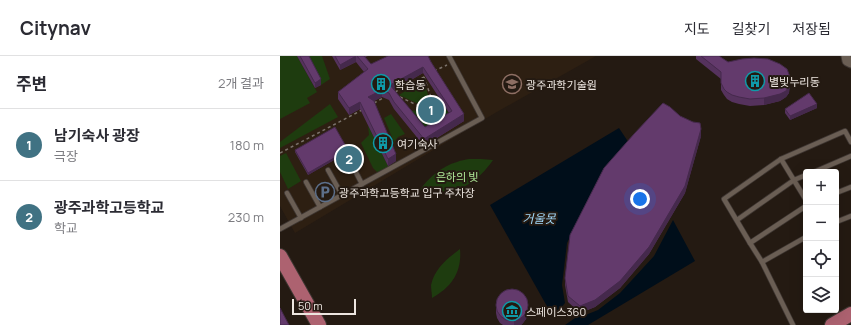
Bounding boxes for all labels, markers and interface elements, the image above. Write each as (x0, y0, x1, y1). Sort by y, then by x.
text: Citynav (20, 15, 91, 41)
text: 지도 (684, 19, 710, 38)
text: 길찾기 (732, 19, 770, 38)
text: 저장됨 (792, 19, 831, 38)
building icon: 별빛누리동 (744, 70, 766, 92)
text: 주변 (16, 72, 47, 95)
building icon: 학습동 (370, 73, 392, 95)
school or university icon: 광주과학기술원 (501, 73, 523, 95)
text: 2개 결과 (218, 74, 264, 92)
place label: 별빛누리동 (769, 74, 820, 89)
place label: 학습동 (395, 77, 425, 92)
place label: 광주과학기술원 (526, 77, 597, 92)
pin: 1 (418, 95, 444, 125)
text: 남기숙사 광장 (54, 125, 140, 146)
building icon: 여기숙사 (372, 132, 394, 154)
text: 1 (26, 136, 32, 154)
text: 180 m (230, 136, 264, 154)
place label: 여기숙사 (397, 136, 437, 151)
pin: 2 (336, 144, 362, 174)
text: 극장 (54, 147, 78, 165)
park label: 은하의 빛 (436, 169, 478, 184)
map controls (803, 169, 839, 313)
button: + (803, 169, 839, 205)
parking icon: 광주과학고등학교 입구 주차장 (314, 181, 336, 203)
place label: 광주과학고등학교 입구 주차장 (339, 185, 475, 200)
your location (630, 189, 650, 209)
text: 광주과학고등학교 (54, 197, 164, 218)
button: − (803, 205, 839, 241)
text: 2 (25, 208, 33, 226)
text: 230 m (228, 208, 264, 226)
water label: 거울못 (522, 210, 557, 227)
text: 학교 (54, 219, 78, 237)
button: locate (803, 241, 839, 277)
button: layers (803, 277, 839, 313)
scale bar (292, 297, 356, 316)
text: 50 m (298, 298, 323, 313)
museum icon: 스페이스360 (501, 300, 523, 322)
place label: 스페이스360 (526, 304, 586, 319)

